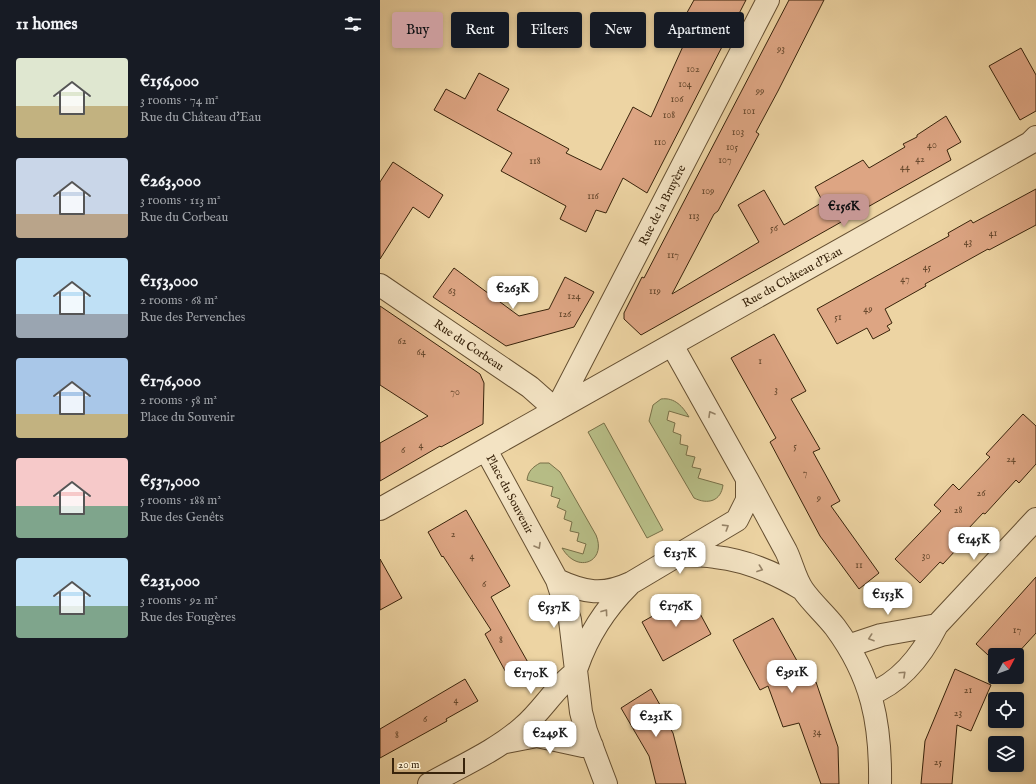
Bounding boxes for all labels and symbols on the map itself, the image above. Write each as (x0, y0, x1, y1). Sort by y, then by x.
house number: 93 (776, 43, 785, 56)
house number: 102 (686, 63, 700, 76)
house number: 104 (678, 78, 692, 91)
house number: 99 (755, 85, 764, 98)
house number: 106 (671, 93, 684, 106)
house number: 101 (743, 105, 755, 118)
house number: 108 (663, 109, 675, 122)
house number: 103 (732, 126, 744, 139)
house number: 110 (654, 136, 666, 149)
house number: 40 (927, 139, 937, 152)
house number: 105 (726, 141, 738, 154)
house number: 42 (915, 153, 925, 166)
house number: 107 (718, 154, 732, 167)
house number: 118 (529, 155, 541, 168)
house number: 44 (900, 161, 910, 174)
street label: Rue de la Bruyère (636, 162, 690, 248)
house number: 109 (702, 185, 714, 198)
house number: 116 (587, 190, 600, 203)
pin: €156K (816, 194, 872, 228)
house number: 113 (688, 210, 700, 223)
house number: 56 (770, 222, 779, 235)
house number: 41 (989, 227, 998, 240)
house number: 43 (964, 236, 973, 249)
street label: Rue du Château d'Eau (740, 244, 845, 311)
house number: 117 (667, 249, 679, 262)
house number: 45 (923, 261, 932, 274)
house number: 47 (900, 273, 910, 286)
pin: €263K (485, 276, 541, 310)
house number: 63 (448, 285, 456, 298)
house number: 119 (649, 285, 661, 298)
house number: 124 (567, 290, 581, 303)
house number: 49 (863, 303, 873, 316)
house number: 126 (559, 308, 572, 321)
house number: 51 (834, 311, 842, 324)
street label: Rue du Corbeau (431, 316, 507, 374)
house number: 62 (398, 335, 407, 348)
house number: 64 (416, 346, 426, 359)
house number: 1 (758, 355, 762, 368)
house number: 3 (774, 384, 778, 397)
house number: 70 (450, 386, 460, 399)
one-way arrow (708, 411, 715, 418)
house number: 4 (419, 439, 424, 452)
house number: 5 (793, 440, 797, 453)
house number: 6 (401, 444, 406, 457)
street label: Place du Souvenir (482, 452, 537, 537)
house number: 24 (1006, 453, 1016, 466)
house number: 7 (803, 467, 808, 480)
house number: 26 (977, 487, 986, 500)
house number: 9 (816, 492, 821, 505)
house number: 28 (954, 504, 962, 517)
one-way arrow (722, 524, 729, 531)
pin: €145K (946, 527, 1002, 561)
house number: 2 (451, 528, 456, 541)
pin: €137K (652, 541, 708, 575)
one-way arrow (533, 542, 540, 549)
house number: 4 (470, 550, 475, 563)
house number: 30 (922, 550, 930, 563)
house number: 11 (855, 559, 863, 572)
one-way arrow (756, 564, 763, 573)
house number: 6 (482, 578, 487, 591)
pin: €153K (860, 582, 916, 616)
pin: €176K (648, 594, 704, 628)
pin: €537K (526, 595, 582, 629)
one-way arrow (601, 609, 608, 616)
house number: 17 (1013, 624, 1022, 637)
house number: 8 (499, 634, 503, 647)
one-way arrow (868, 634, 875, 642)
north arrow (988, 648, 1024, 684)
pin: €391K (764, 660, 820, 694)
pin: €170K (503, 661, 559, 695)
one-way arrow (898, 671, 906, 678)
house number: 21 (964, 684, 972, 697)
house number: 4 (454, 694, 459, 707)
pin: €231K (628, 704, 684, 738)
house number: 23 (954, 707, 962, 720)
house number: 6 (423, 713, 428, 726)
pin: €249K (522, 721, 578, 755)
house number: 34 (813, 726, 821, 739)
house number: 8 (395, 729, 399, 742)
scale bar (392, 756, 465, 775)
house number: 25 (934, 756, 943, 769)

